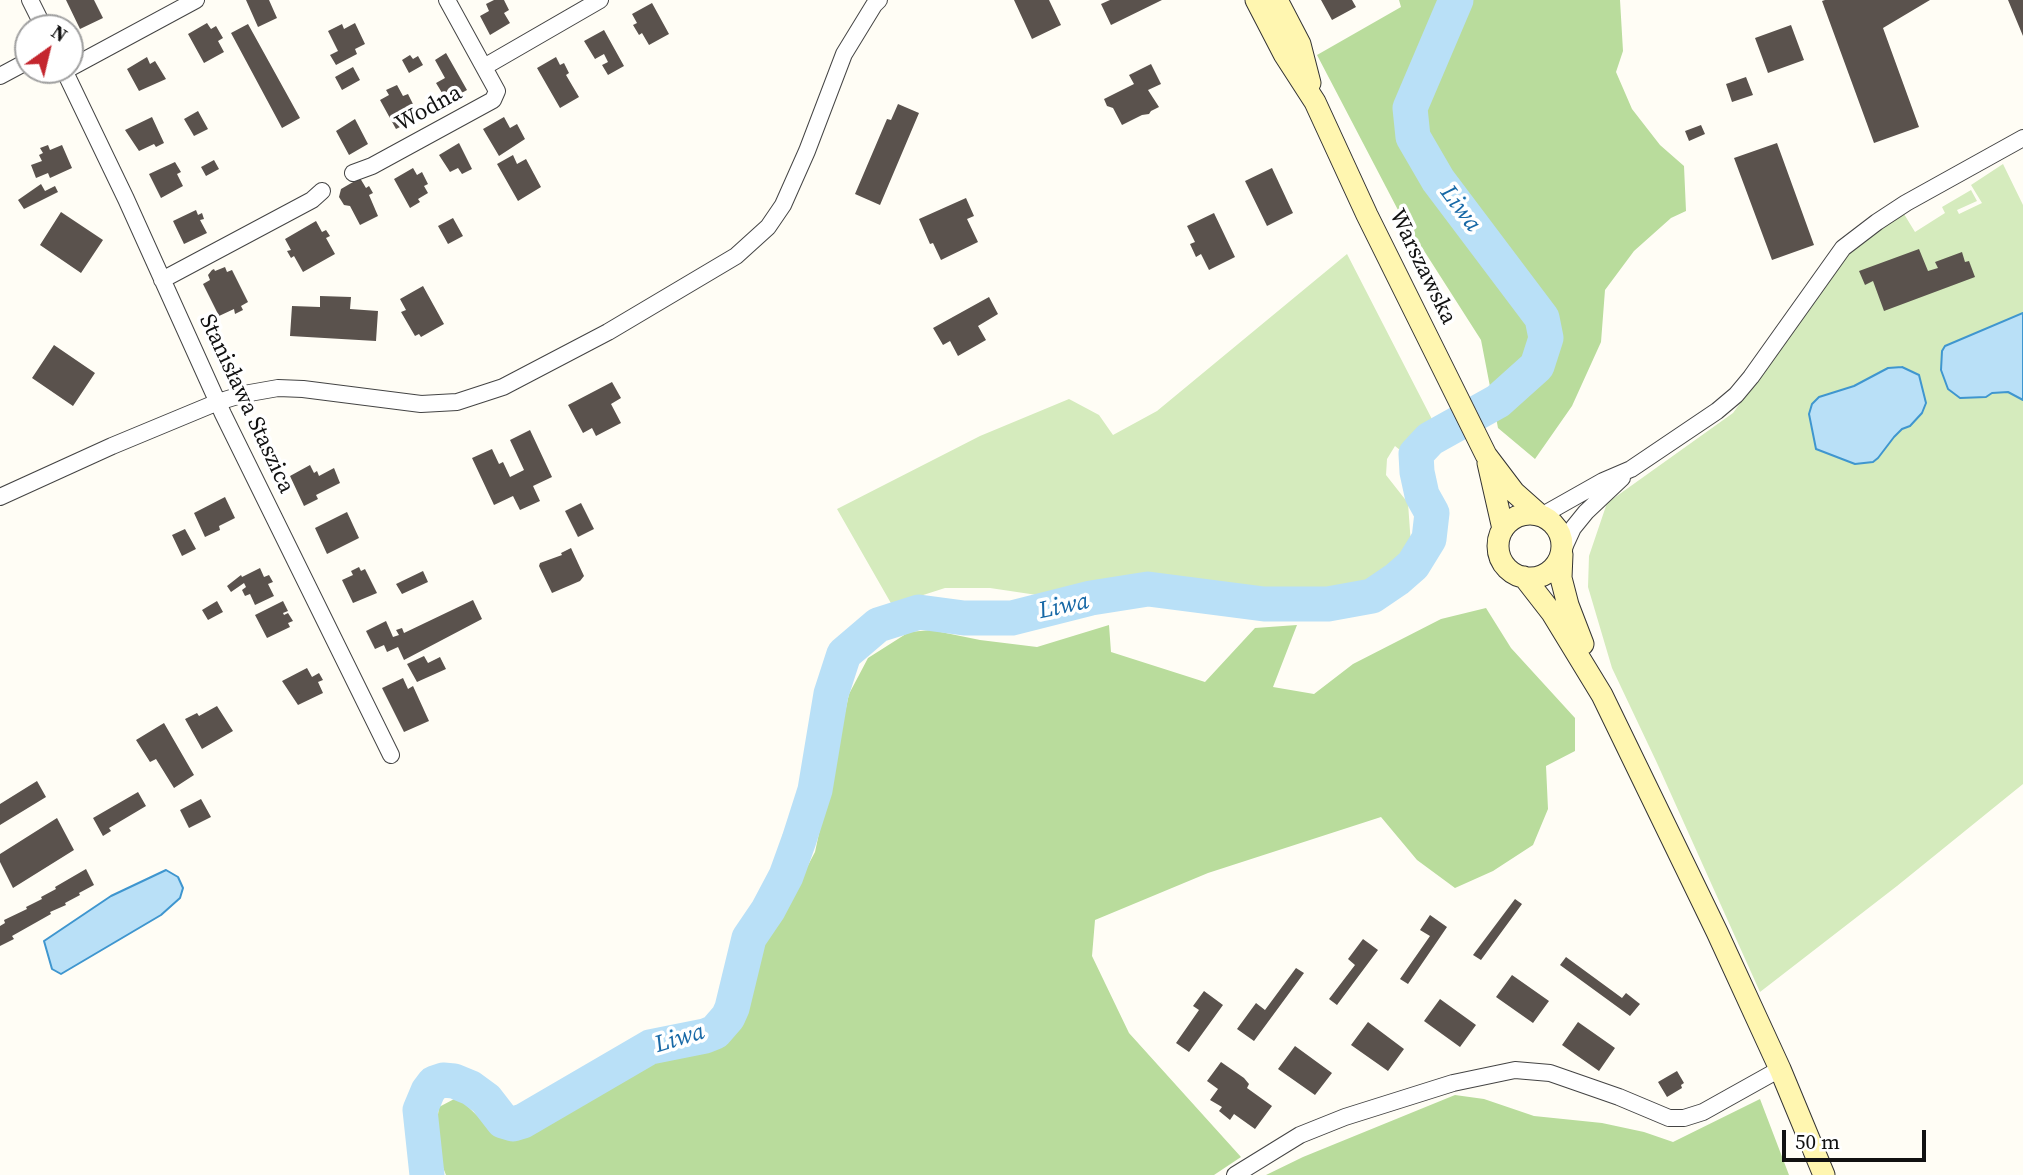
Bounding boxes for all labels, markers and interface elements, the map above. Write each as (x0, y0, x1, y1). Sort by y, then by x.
north arrow (14, 14, 84, 84)
text: N (47, 19, 73, 48)
street label: Wodna (391, 80, 467, 138)
water label: Liwa (1433, 180, 1487, 238)
street label: Warszawska (1382, 205, 1462, 329)
street label: Stanisława Staszica (192, 310, 300, 498)
water label: Liwa (1036, 588, 1092, 626)
water label: Liwa (652, 1018, 708, 1060)
scale bar (1785, 1116, 1928, 1160)
text: 50 m (1795, 1127, 1840, 1156)

